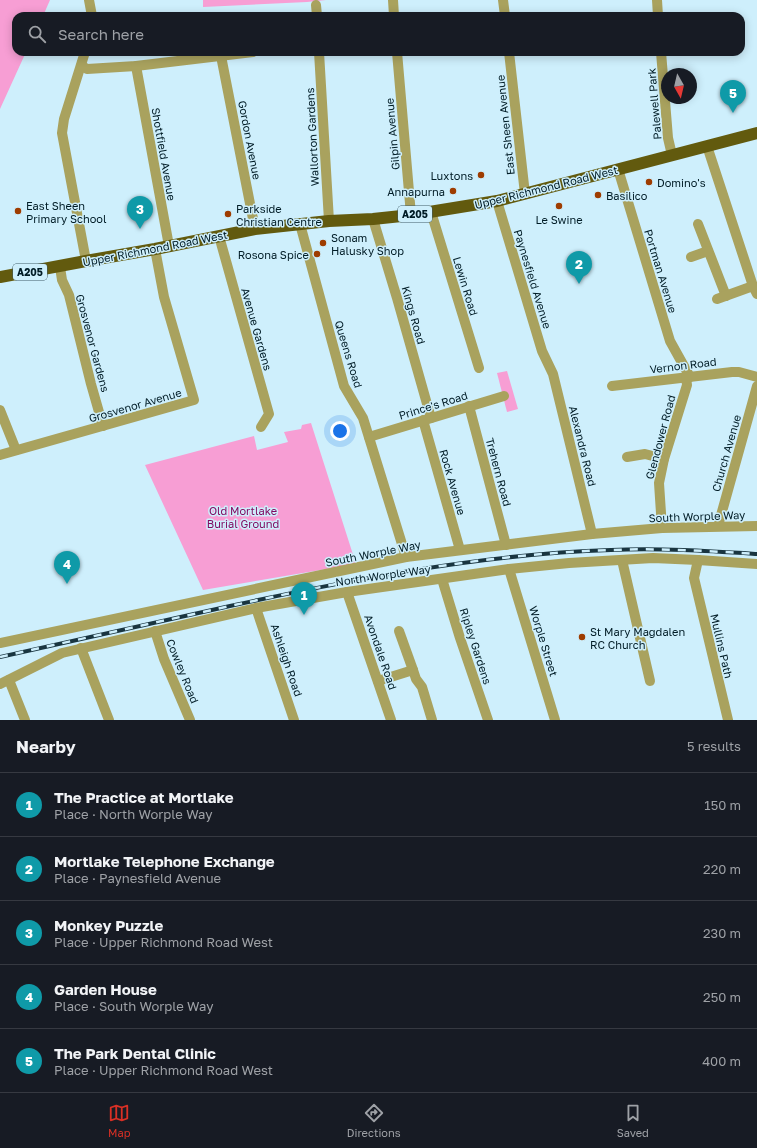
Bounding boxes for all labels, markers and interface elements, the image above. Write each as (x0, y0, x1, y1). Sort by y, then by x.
search box (12, 12, 745, 56)
icon: search (26, 23, 48, 45)
text: Search here (58, 25, 144, 43)
street label: Palewell Park (644, 68, 664, 140)
north arrow (661, 68, 697, 104)
street label: East Sheen Avenue (493, 74, 517, 176)
pin: 5 (720, 80, 746, 113)
street label: Wallorton Gardens (303, 87, 321, 187)
street label: Gilpin Avenue (382, 97, 402, 171)
street label: Gordon Avenue (236, 99, 264, 181)
street label: Shottfield Avenue (149, 106, 179, 202)
street label: Upper Richmond Road West (473, 163, 619, 211)
place label: Luxtons (430, 169, 473, 182)
marker: Luxtons (476, 170, 486, 180)
place label: Domino's (657, 176, 706, 189)
marker: Domino's (644, 177, 654, 187)
place label: Annapurna (387, 185, 445, 198)
marker: Annapurna (448, 186, 458, 196)
place label: Basilico (606, 189, 648, 202)
marker: Basilico (593, 190, 603, 200)
pin: 3 (127, 196, 153, 229)
place label: East Sheen Primary School (26, 199, 107, 225)
marker: Le Swine (554, 201, 564, 211)
place label: Parkside Christian Centre (236, 202, 322, 228)
marker: East Sheen Primary School (13, 206, 23, 216)
road number: A205 (398, 206, 432, 222)
marker: Parkside Christian Centre (223, 209, 233, 219)
place label: Le Swine (535, 213, 583, 226)
street label: Upper Richmond Road West (82, 228, 228, 268)
street label: Paynesfield Avenue (512, 228, 554, 330)
street label: Portman Avenue (642, 228, 680, 314)
place label: Sonam Halusky Shop (331, 231, 404, 257)
marker: Sonam Halusky Shop (318, 238, 328, 248)
place label: Rosona Spice (238, 248, 309, 261)
marker: Rosona Spice (312, 249, 322, 259)
pin: 2 (566, 251, 592, 284)
street label: Lewin Road (451, 255, 481, 317)
road number: A205 (13, 264, 47, 280)
street label: Kings Road (400, 285, 428, 345)
street label: Avenue Gardens (239, 286, 275, 372)
street label: Grosvenor Gardens (74, 293, 112, 394)
street label: Queens Road (333, 319, 365, 389)
street label: Vernon Road (649, 354, 717, 376)
street label: Grosvenor Avenue (87, 386, 183, 424)
street label: Prince's Road (397, 388, 469, 422)
street label: Glendower Road (642, 393, 678, 481)
street label: Alexandra Road (567, 404, 599, 488)
street label: Church Avenue (709, 413, 743, 493)
your location (330, 421, 350, 441)
street label: Trehern Road (484, 436, 514, 508)
street label: Rock Avenue (437, 448, 469, 516)
park label: Old Mortlake Burial Ground (207, 504, 279, 530)
street label: South Worple Way (648, 508, 746, 524)
street label: South Worple Way (324, 537, 422, 569)
pin: 4 (54, 551, 80, 584)
street label: North Worple Way (335, 562, 431, 588)
pin: 1 (291, 582, 317, 615)
street label: Worple Street (527, 604, 561, 678)
street label: Ripley Gardens (458, 606, 495, 686)
street label: Mullins Path (708, 612, 736, 680)
street label: Avondale Road (362, 613, 400, 691)
street label: Ashleigh Road (269, 622, 305, 698)
place label: St Mary Magdalen RC Church (590, 625, 685, 651)
marker: St Mary Magdalen RC Church (577, 632, 587, 642)
street label: Cowley Road (164, 637, 202, 705)
text: Nearby (16, 736, 76, 757)
text: 5 results (687, 738, 741, 754)
text: The Practice at Mortlake (54, 788, 234, 806)
text: 1 (26, 797, 32, 813)
text: 150 m (704, 797, 741, 813)
text: Place · North Worple Way (54, 806, 212, 822)
text: Mortlake Telephone Exchange (54, 852, 275, 870)
text: 2 (25, 861, 33, 877)
text: 220 m (703, 861, 741, 877)
text: Place · Paynesfield Avenue (54, 870, 221, 886)
text: Monkey Puzzle (54, 916, 163, 934)
text: 3 (25, 925, 33, 941)
text: 230 m (703, 925, 741, 941)
text: Place · Upper Richmond Road West (54, 934, 273, 950)
text: Garden House (54, 980, 157, 998)
text: 4 (25, 989, 33, 1005)
text: 250 m (703, 989, 741, 1005)
text: Place · South Worple Way (54, 998, 213, 1014)
text: The Park Dental Clinic (54, 1044, 216, 1062)
text: 5 (25, 1053, 33, 1069)
text: 400 m (702, 1053, 741, 1069)
text: Place · Upper Richmond Road West (54, 1062, 273, 1078)
tab: Map (108, 1102, 131, 1139)
tab: Directions (347, 1102, 401, 1139)
tab: Saved (617, 1102, 649, 1139)

